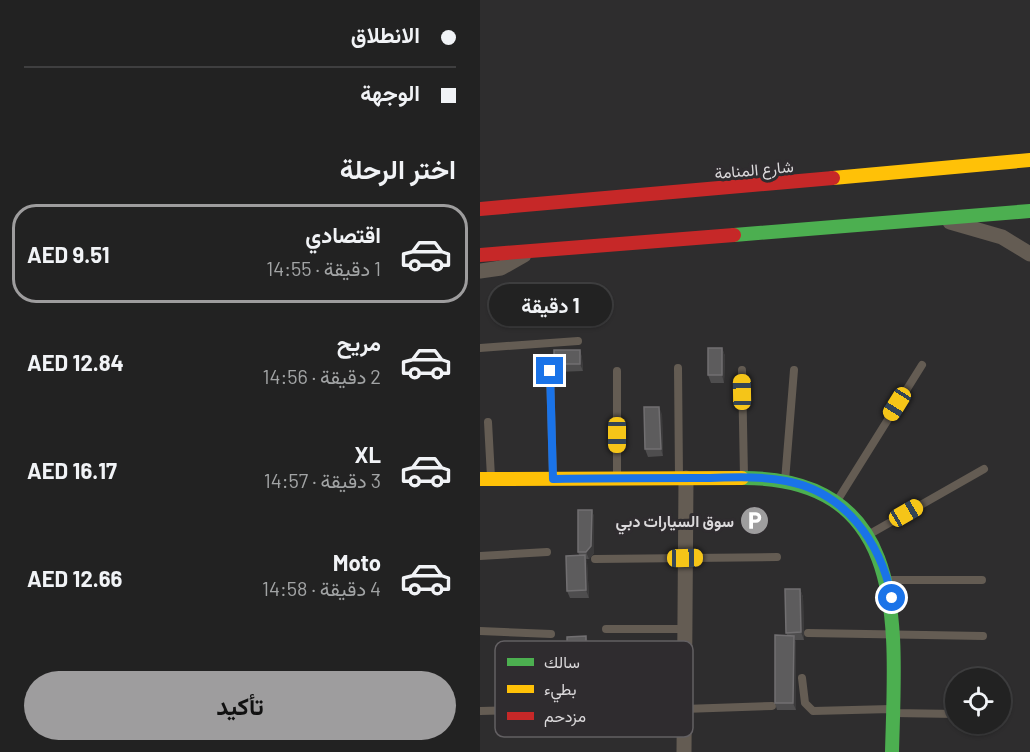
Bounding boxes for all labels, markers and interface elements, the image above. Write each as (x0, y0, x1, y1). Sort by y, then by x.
text: الانطلاق (351, 21, 420, 47)
text: الوجهة (360, 79, 420, 105)
text: اختر الرحلة (340, 152, 456, 184)
street label: شارع المنامة (714, 156, 795, 185)
text: اقتصادي (305, 221, 381, 247)
icon: car (399, 227, 453, 281)
text: AED 9.51 (27, 241, 110, 267)
text: 1 دقيقة · 14:55 (266, 256, 381, 280)
callout: 1 دقيقة (488, 284, 612, 326)
text: 1 دقيقة (521, 293, 580, 317)
text: مريح (337, 329, 381, 355)
icon: car (399, 335, 453, 389)
text: AED 12.84 (27, 349, 124, 375)
route end (536, 357, 563, 384)
text: 2 دقيقة · 14:56 (262, 364, 381, 388)
car (733, 374, 751, 410)
car (880, 384, 914, 424)
car (608, 417, 626, 453)
text: XL (355, 441, 381, 467)
icon: car (399, 443, 453, 497)
text: AED 16.17 (27, 457, 117, 483)
text: 3 دقيقة · 14:57 (264, 468, 381, 492)
car (886, 496, 926, 530)
parking icon: سوق السيارات دبي (739, 504, 771, 536)
place label: سوق السيارات دبي (616, 511, 734, 535)
text: Moto (333, 549, 381, 575)
car (667, 549, 703, 567)
icon: car (399, 551, 453, 605)
text: AED 12.66 (27, 565, 122, 591)
text: 4 دقيقة · 14:58 (262, 576, 381, 600)
route start (878, 584, 905, 611)
legend (495, 641, 693, 737)
text: سالك (544, 652, 580, 671)
map controls (945, 668, 1011, 734)
button: locate (945, 668, 1011, 734)
button: تأكيد (24, 671, 456, 740)
text: بطيء (544, 679, 576, 703)
text: مزدحم (544, 706, 586, 727)

